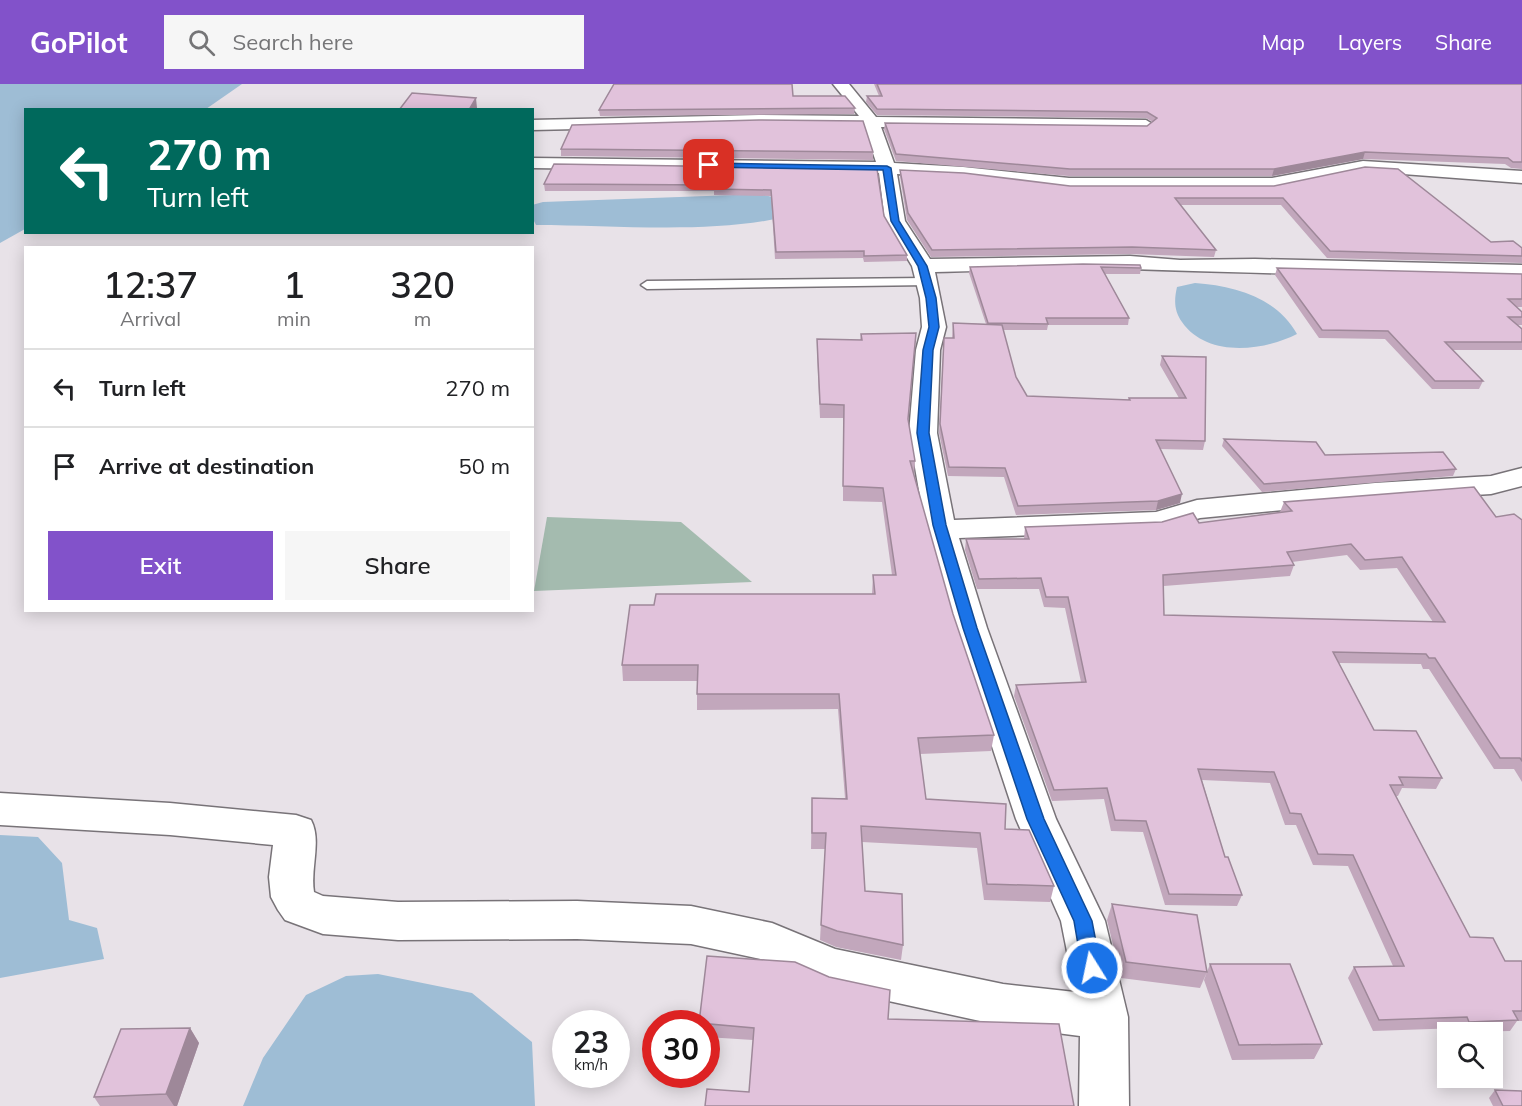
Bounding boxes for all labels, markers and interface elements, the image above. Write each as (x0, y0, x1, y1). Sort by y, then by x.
search box (164, 15, 584, 69)
text: GoPilot (30, 25, 128, 60)
icon: search (185, 26, 218, 59)
text: Search here (233, 28, 354, 56)
text: Map (1262, 29, 1305, 55)
text: Layers (1338, 29, 1402, 55)
text: Share (1435, 29, 1492, 55)
text: 270 m (147, 128, 272, 181)
icon: left (48, 132, 126, 210)
pin (683, 139, 734, 190)
icon: arrive (692, 148, 725, 181)
text: Turn left (147, 180, 249, 214)
text: 12:37 (103, 262, 198, 307)
text: 1 (283, 262, 305, 307)
text: 320 (390, 262, 455, 307)
text: Arrival (120, 306, 181, 331)
text: min (277, 306, 311, 331)
text: m (414, 306, 431, 331)
icon: left (48, 372, 81, 405)
text: Turn left (99, 374, 186, 402)
text: 270 m (445, 374, 510, 402)
icon: arrive (48, 450, 81, 483)
text: Arrive at destination (99, 452, 314, 480)
text: 50 m (459, 452, 510, 480)
button: Exit (48, 531, 273, 600)
button: Share (285, 531, 510, 600)
position arrow (1060, 936, 1124, 1000)
speed limit sign: 30 (642, 1010, 720, 1088)
map controls (1437, 1022, 1503, 1088)
button: search (1437, 1022, 1503, 1088)
text: 23 (573, 1023, 609, 1061)
text: km/h (574, 1055, 608, 1074)

